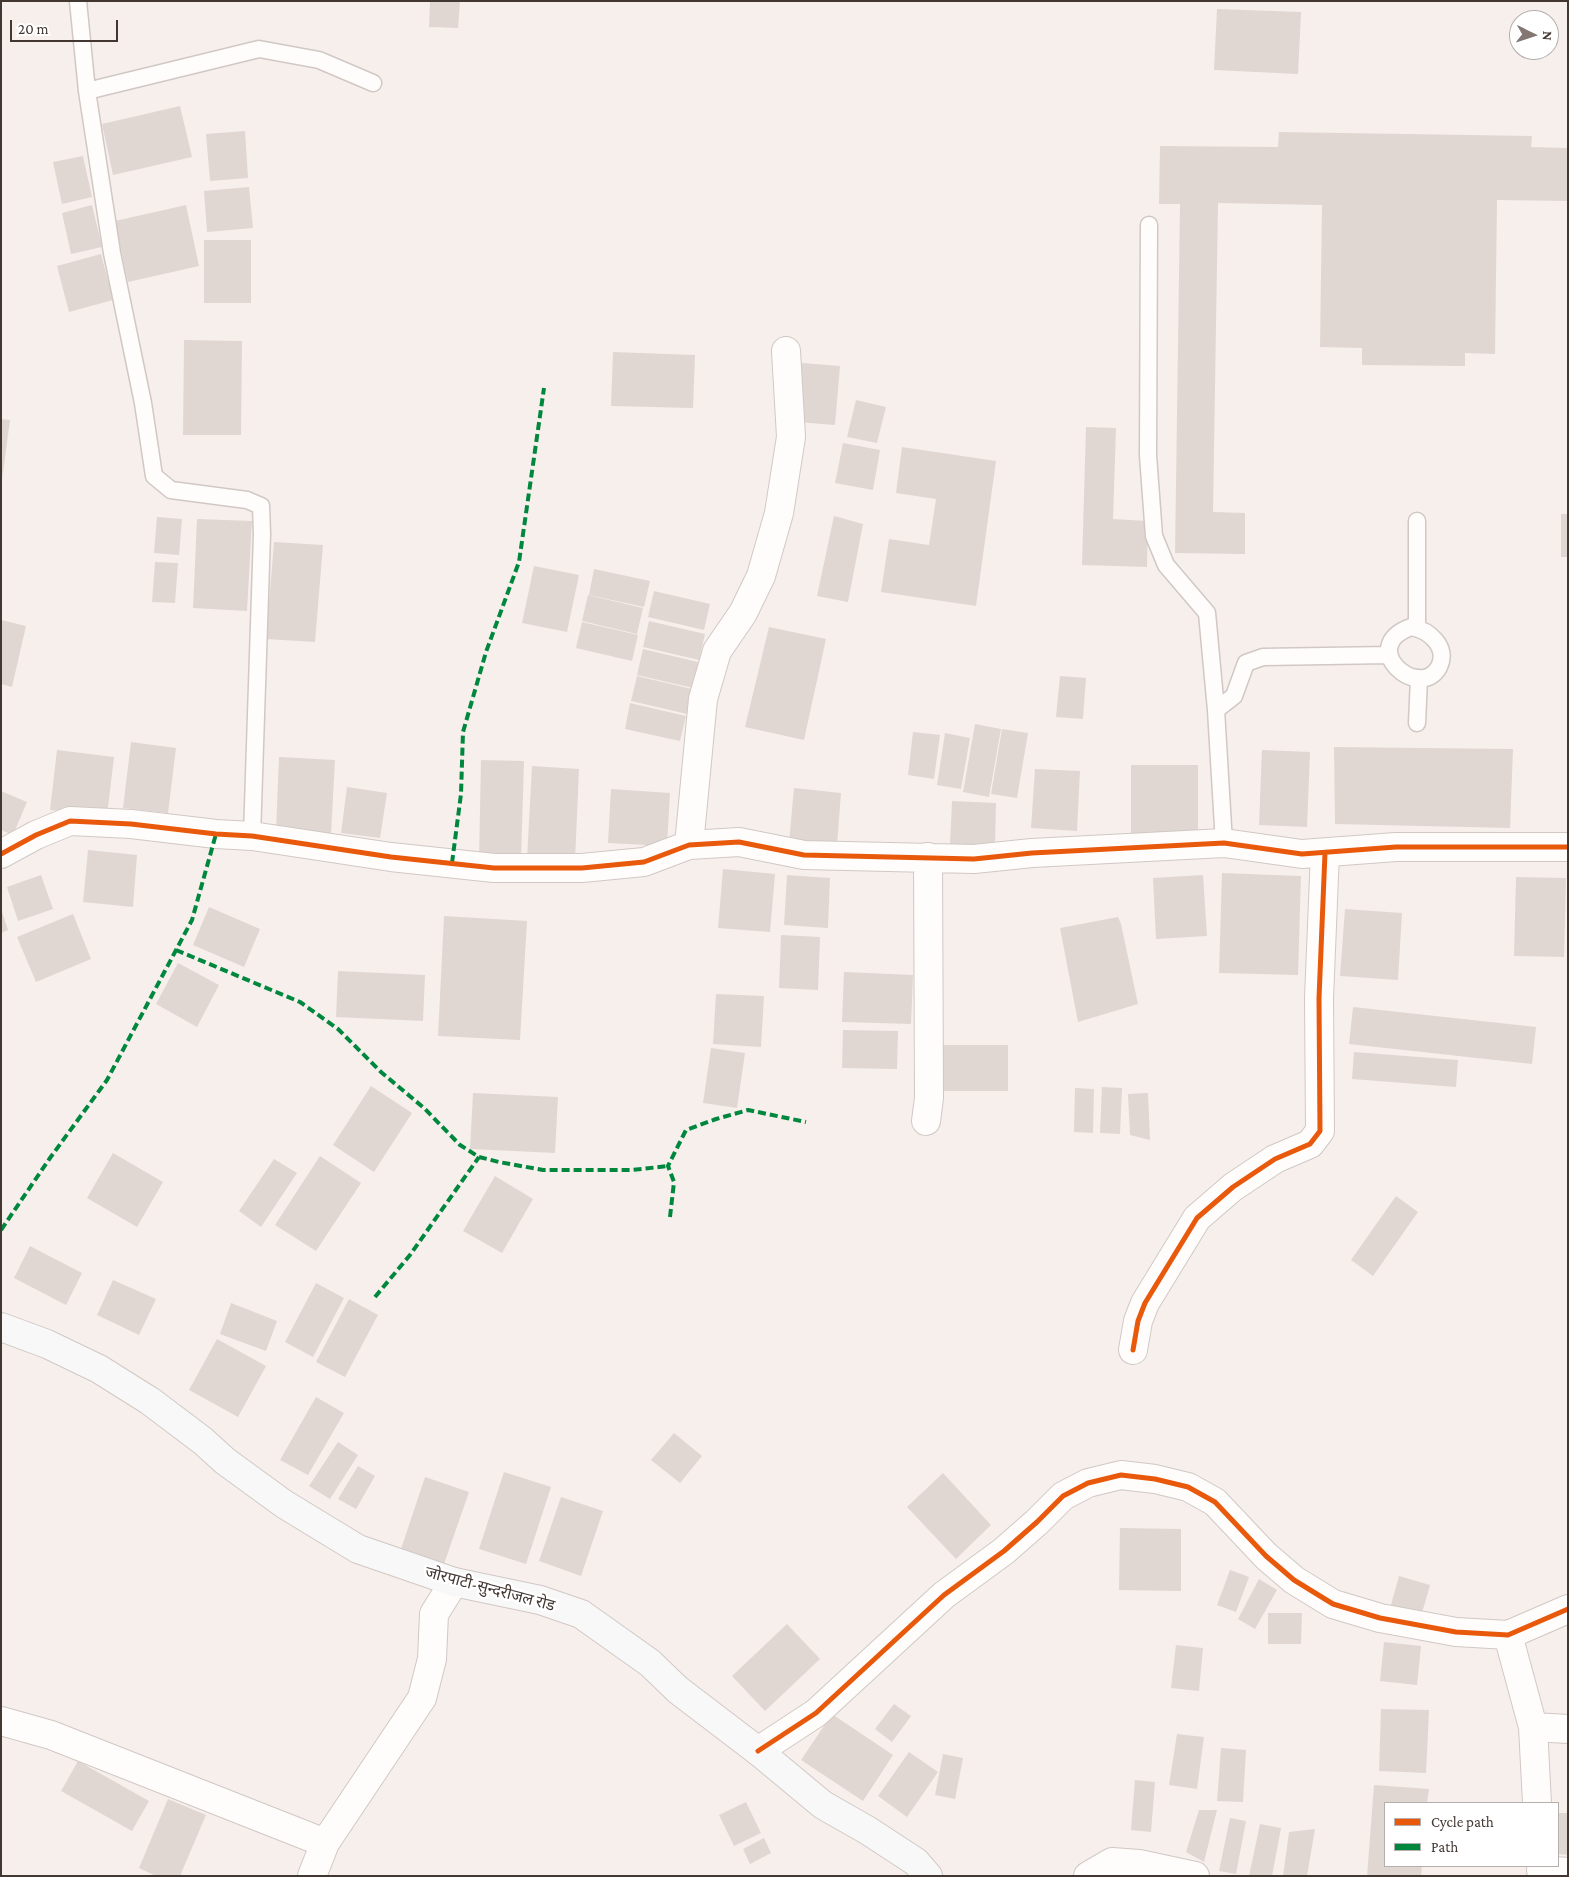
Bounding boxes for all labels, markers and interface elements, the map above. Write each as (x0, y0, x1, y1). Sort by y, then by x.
scale bar (12, 10, 120, 42)
north arrow (1509, 10, 1559, 60)
text: 20 m (18, 21, 49, 37)
text: N (1540, 31, 1556, 41)
street label: जोरपाटी-सुन्दरीजल रोड (423, 1562, 557, 1616)
legend (1384, 1802, 1559, 1867)
text: Cycle path (1431, 1814, 1494, 1830)
text: Path (1431, 1839, 1458, 1855)

